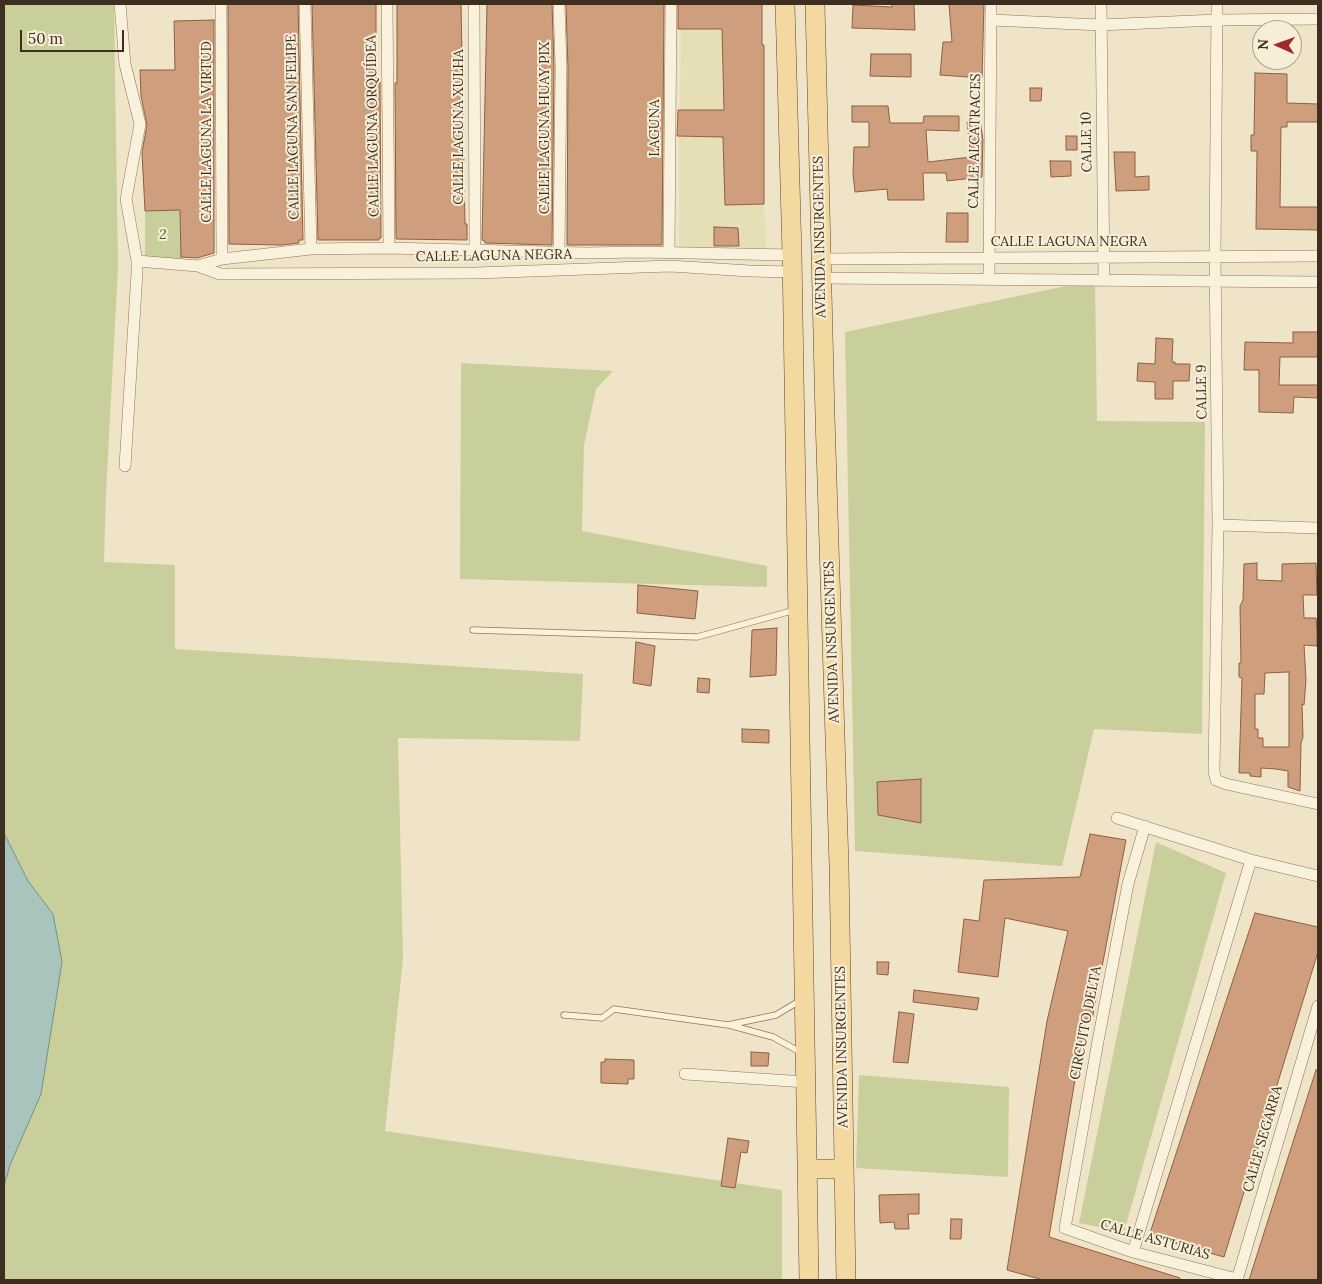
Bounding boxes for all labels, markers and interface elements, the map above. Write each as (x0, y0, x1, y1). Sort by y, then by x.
scale bar (22, 20, 126, 52)
north arrow (1252, 20, 1302, 70)
text: 50 m (28, 29, 63, 48)
street label: CALLE LAGUNA SAN FELIPE (283, 34, 303, 220)
street label: CALLE LAGUNA ORQUÍDEA (363, 35, 383, 217)
text: N (1254, 39, 1272, 50)
street label: CALLE LAGUNA LA VIRTUD (199, 41, 215, 223)
street label: CALLE LAGUNA HUAY PIX (537, 42, 553, 214)
street label: CALLE LAGUNA XULHA (451, 49, 467, 205)
street label: CALLE ALCATRACES (965, 73, 985, 209)
street label: LAGUNA (647, 99, 663, 157)
street label: CALLE 10 (1078, 111, 1096, 173)
street label: AVENIDA INSURGENTES (810, 156, 830, 318)
park label: 2 (159, 227, 167, 243)
street label: CALLE LAGUNA NEGRA (991, 234, 1147, 250)
street label: CALLE LAGUNA NEGRA (416, 246, 572, 266)
street label: CALLE 9 (1193, 364, 1211, 420)
street label: AVENIDA INSURGENTES (821, 561, 843, 723)
street label: CIRCUITO DELTA (1067, 965, 1105, 1081)
street label: AVENIDA INSURGENTES (832, 966, 852, 1128)
street label: CALLE SEGARRA (1240, 1084, 1286, 1194)
street label: CALLE ASTURIAS (1098, 1216, 1212, 1264)

